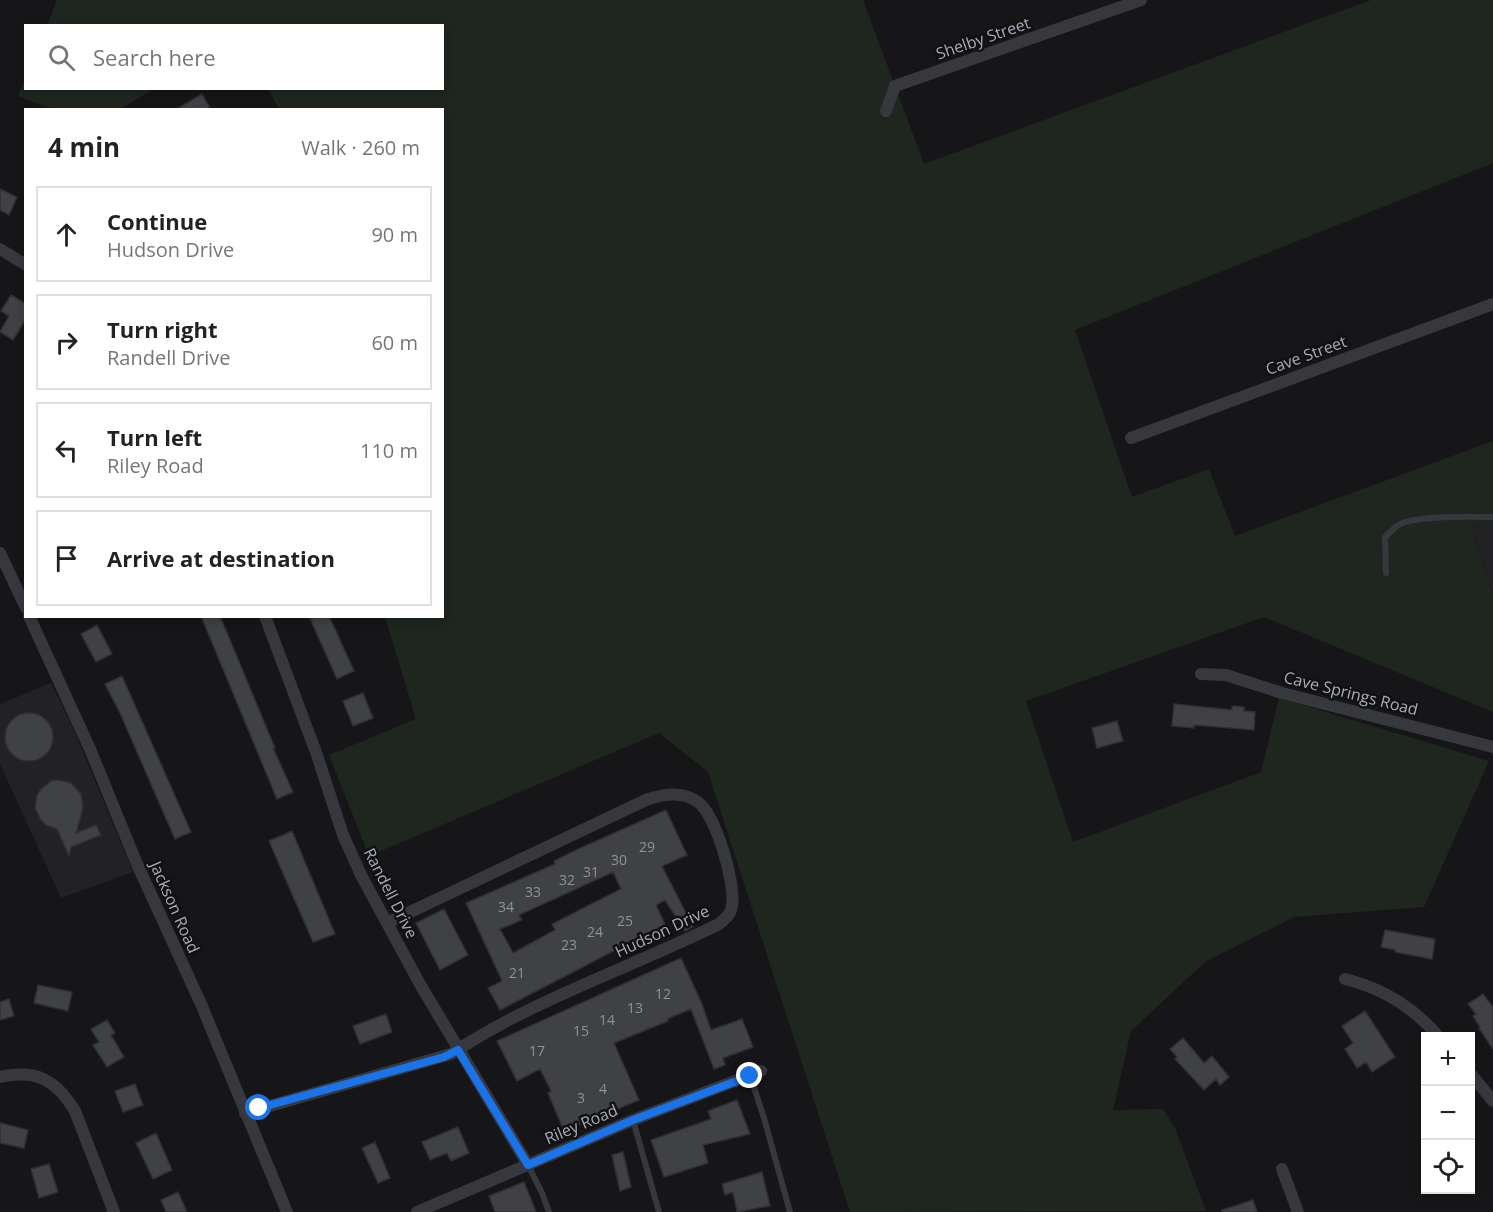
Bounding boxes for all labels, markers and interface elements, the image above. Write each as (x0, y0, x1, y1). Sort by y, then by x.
street label: Shelby Street (933, 12, 1033, 64)
search box (24, 24, 444, 90)
icon: search (45, 41, 78, 74)
text: Search here (93, 42, 216, 72)
text: 4 min (48, 129, 120, 165)
text: Walk · 260 m (301, 134, 420, 161)
text: Continue (107, 206, 207, 236)
icon: ahead (50, 218, 83, 251)
text: 90 m (371, 221, 418, 248)
text: Hudson Drive (107, 236, 234, 263)
text: Turn right (107, 314, 218, 344)
icon: right (50, 326, 83, 359)
text: 60 m (371, 329, 418, 356)
street label: Cave Street (1262, 330, 1350, 380)
text: Randell Drive (107, 344, 230, 371)
text: Turn left (107, 422, 202, 452)
icon: left (50, 434, 83, 467)
text: 110 m (360, 437, 418, 464)
text: Riley Road (107, 452, 204, 479)
icon: arrive (50, 542, 83, 575)
text: Arrive at destination (107, 543, 335, 573)
street label: Cave Springs Road (1282, 666, 1420, 720)
house number: 29 (639, 837, 655, 856)
street label: Randell Drive (359, 844, 423, 942)
house number: 30 (611, 850, 627, 869)
street label: Jackson Road (144, 856, 205, 957)
house number: 31 (583, 862, 599, 881)
house number: 32 (559, 870, 575, 889)
house number: 33 (525, 882, 541, 901)
house number: 34 (498, 897, 514, 916)
street label: Hudson Drive (611, 900, 713, 962)
house number: 25 (617, 911, 633, 930)
house number: 24 (587, 922, 603, 941)
house number: 23 (561, 935, 577, 954)
house number: 21 (509, 963, 525, 982)
house number: 12 (655, 984, 671, 1003)
house number: 13 (627, 998, 643, 1017)
house number: 14 (599, 1010, 615, 1029)
house number: 15 (573, 1021, 589, 1040)
map controls (1421, 1032, 1475, 1194)
button: + (1421, 1032, 1475, 1086)
house number: 17 (529, 1041, 545, 1060)
route end (736, 1062, 762, 1088)
house number: 4 (599, 1079, 607, 1098)
button: − (1421, 1086, 1475, 1140)
house number: 3 (577, 1088, 585, 1107)
route start (245, 1094, 271, 1120)
street label: Riley Road (541, 1099, 621, 1149)
button: locate (1421, 1140, 1475, 1194)

